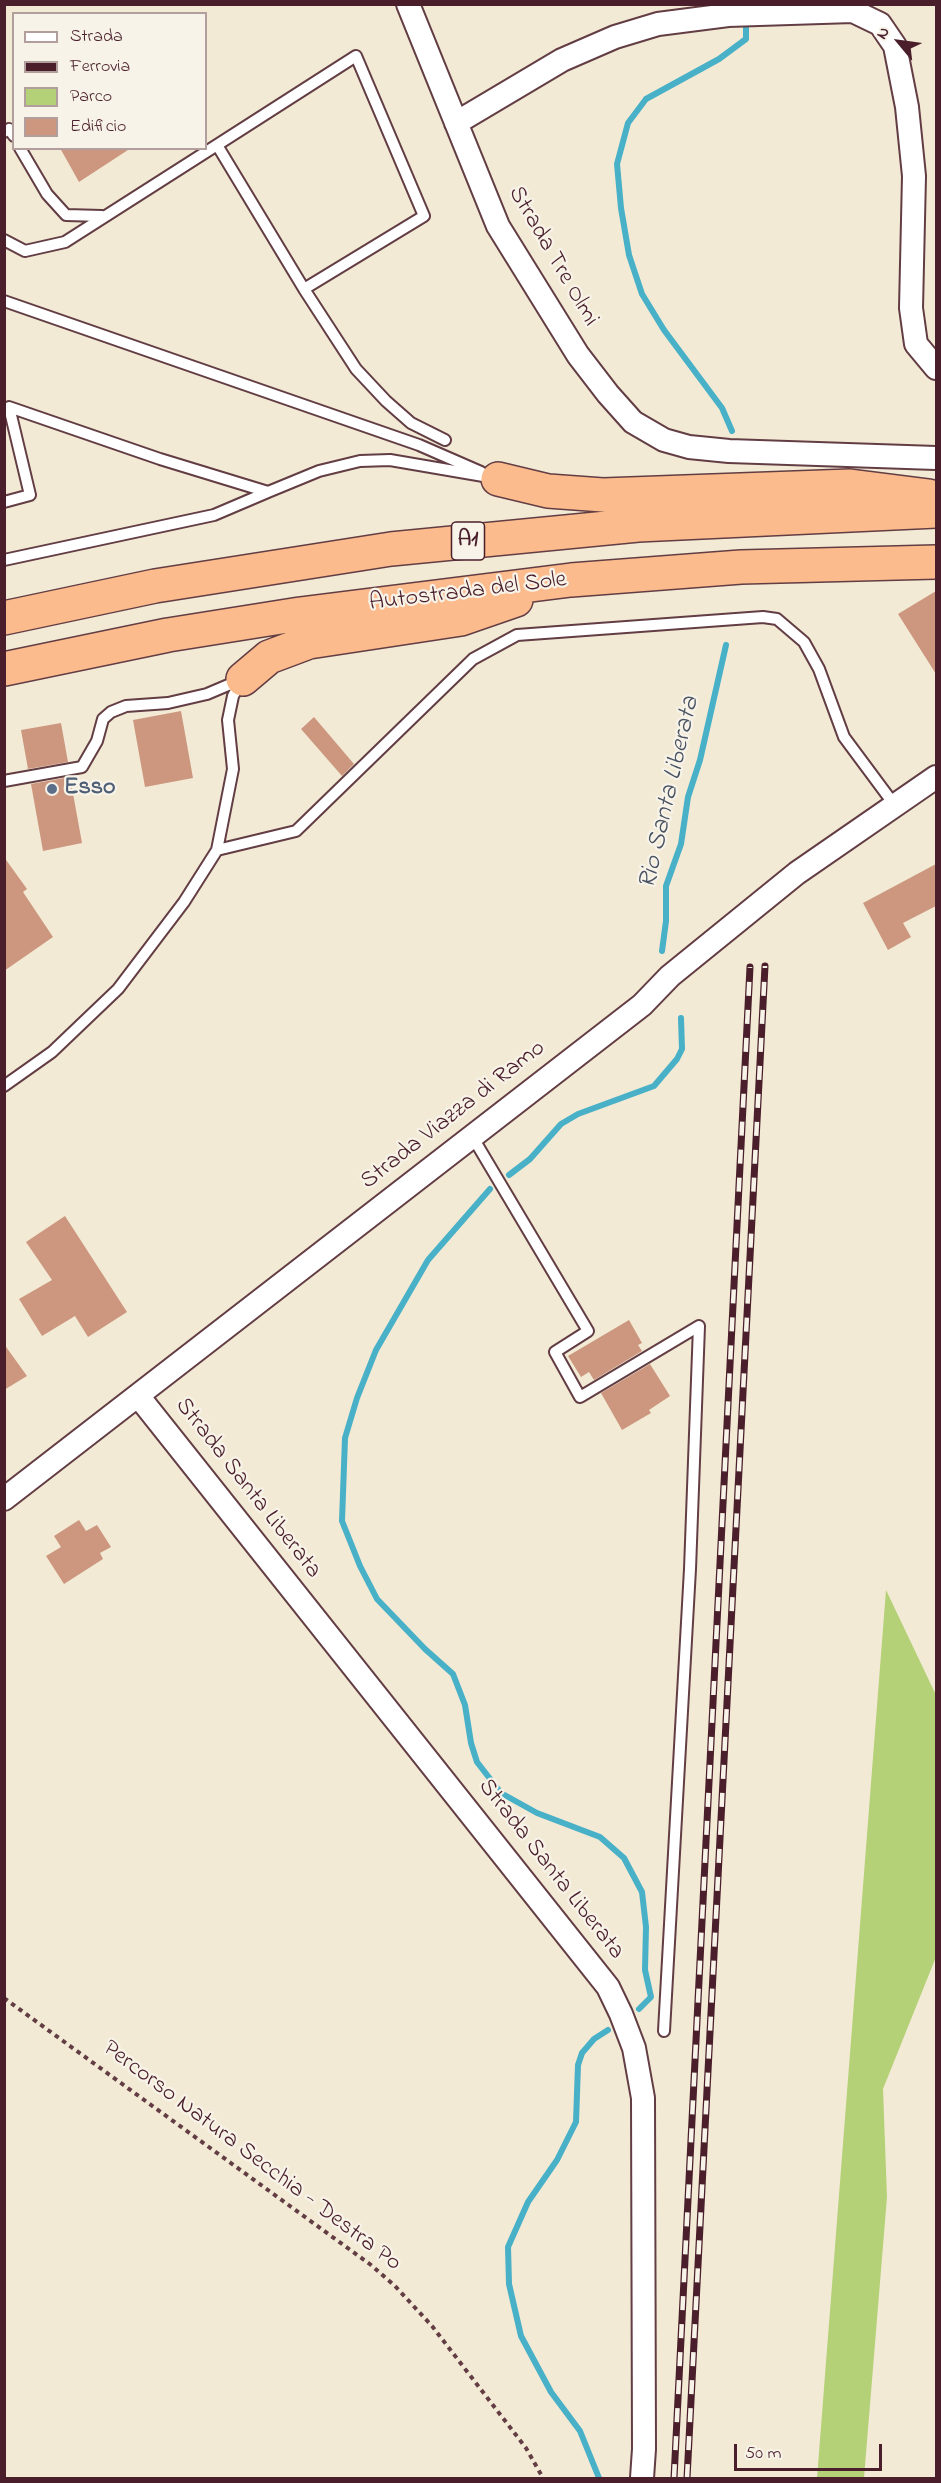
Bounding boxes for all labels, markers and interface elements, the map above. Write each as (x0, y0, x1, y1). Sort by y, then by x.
legend (12, 12, 207, 150)
north arrow (869, 12, 929, 72)
text: N (870, 23, 896, 44)
text: Strada (70, 24, 123, 50)
text: Ferrovia (70, 54, 130, 80)
text: Parco (70, 84, 112, 110)
text: Edificio (70, 114, 126, 140)
street label: Strada Tre Olmi (500, 182, 604, 332)
road number: A1 (452, 522, 484, 560)
street label: Autostrada del Sole (368, 567, 568, 619)
water label: Rio Santa Liberata (634, 694, 708, 892)
place label: Esso (64, 775, 115, 803)
marker: Esso (45, 782, 59, 796)
street label: Strada Viazza di Ramo (356, 1035, 552, 1197)
street label: Strada Santa Liberata (167, 1393, 327, 1585)
street label: Strada Santa Liberata (470, 1774, 630, 1966)
street label: Percorso Natura Secchia - Destra Po (96, 2035, 406, 2279)
scale bar (737, 2432, 886, 2470)
text: 50 m (745, 2441, 782, 2467)

